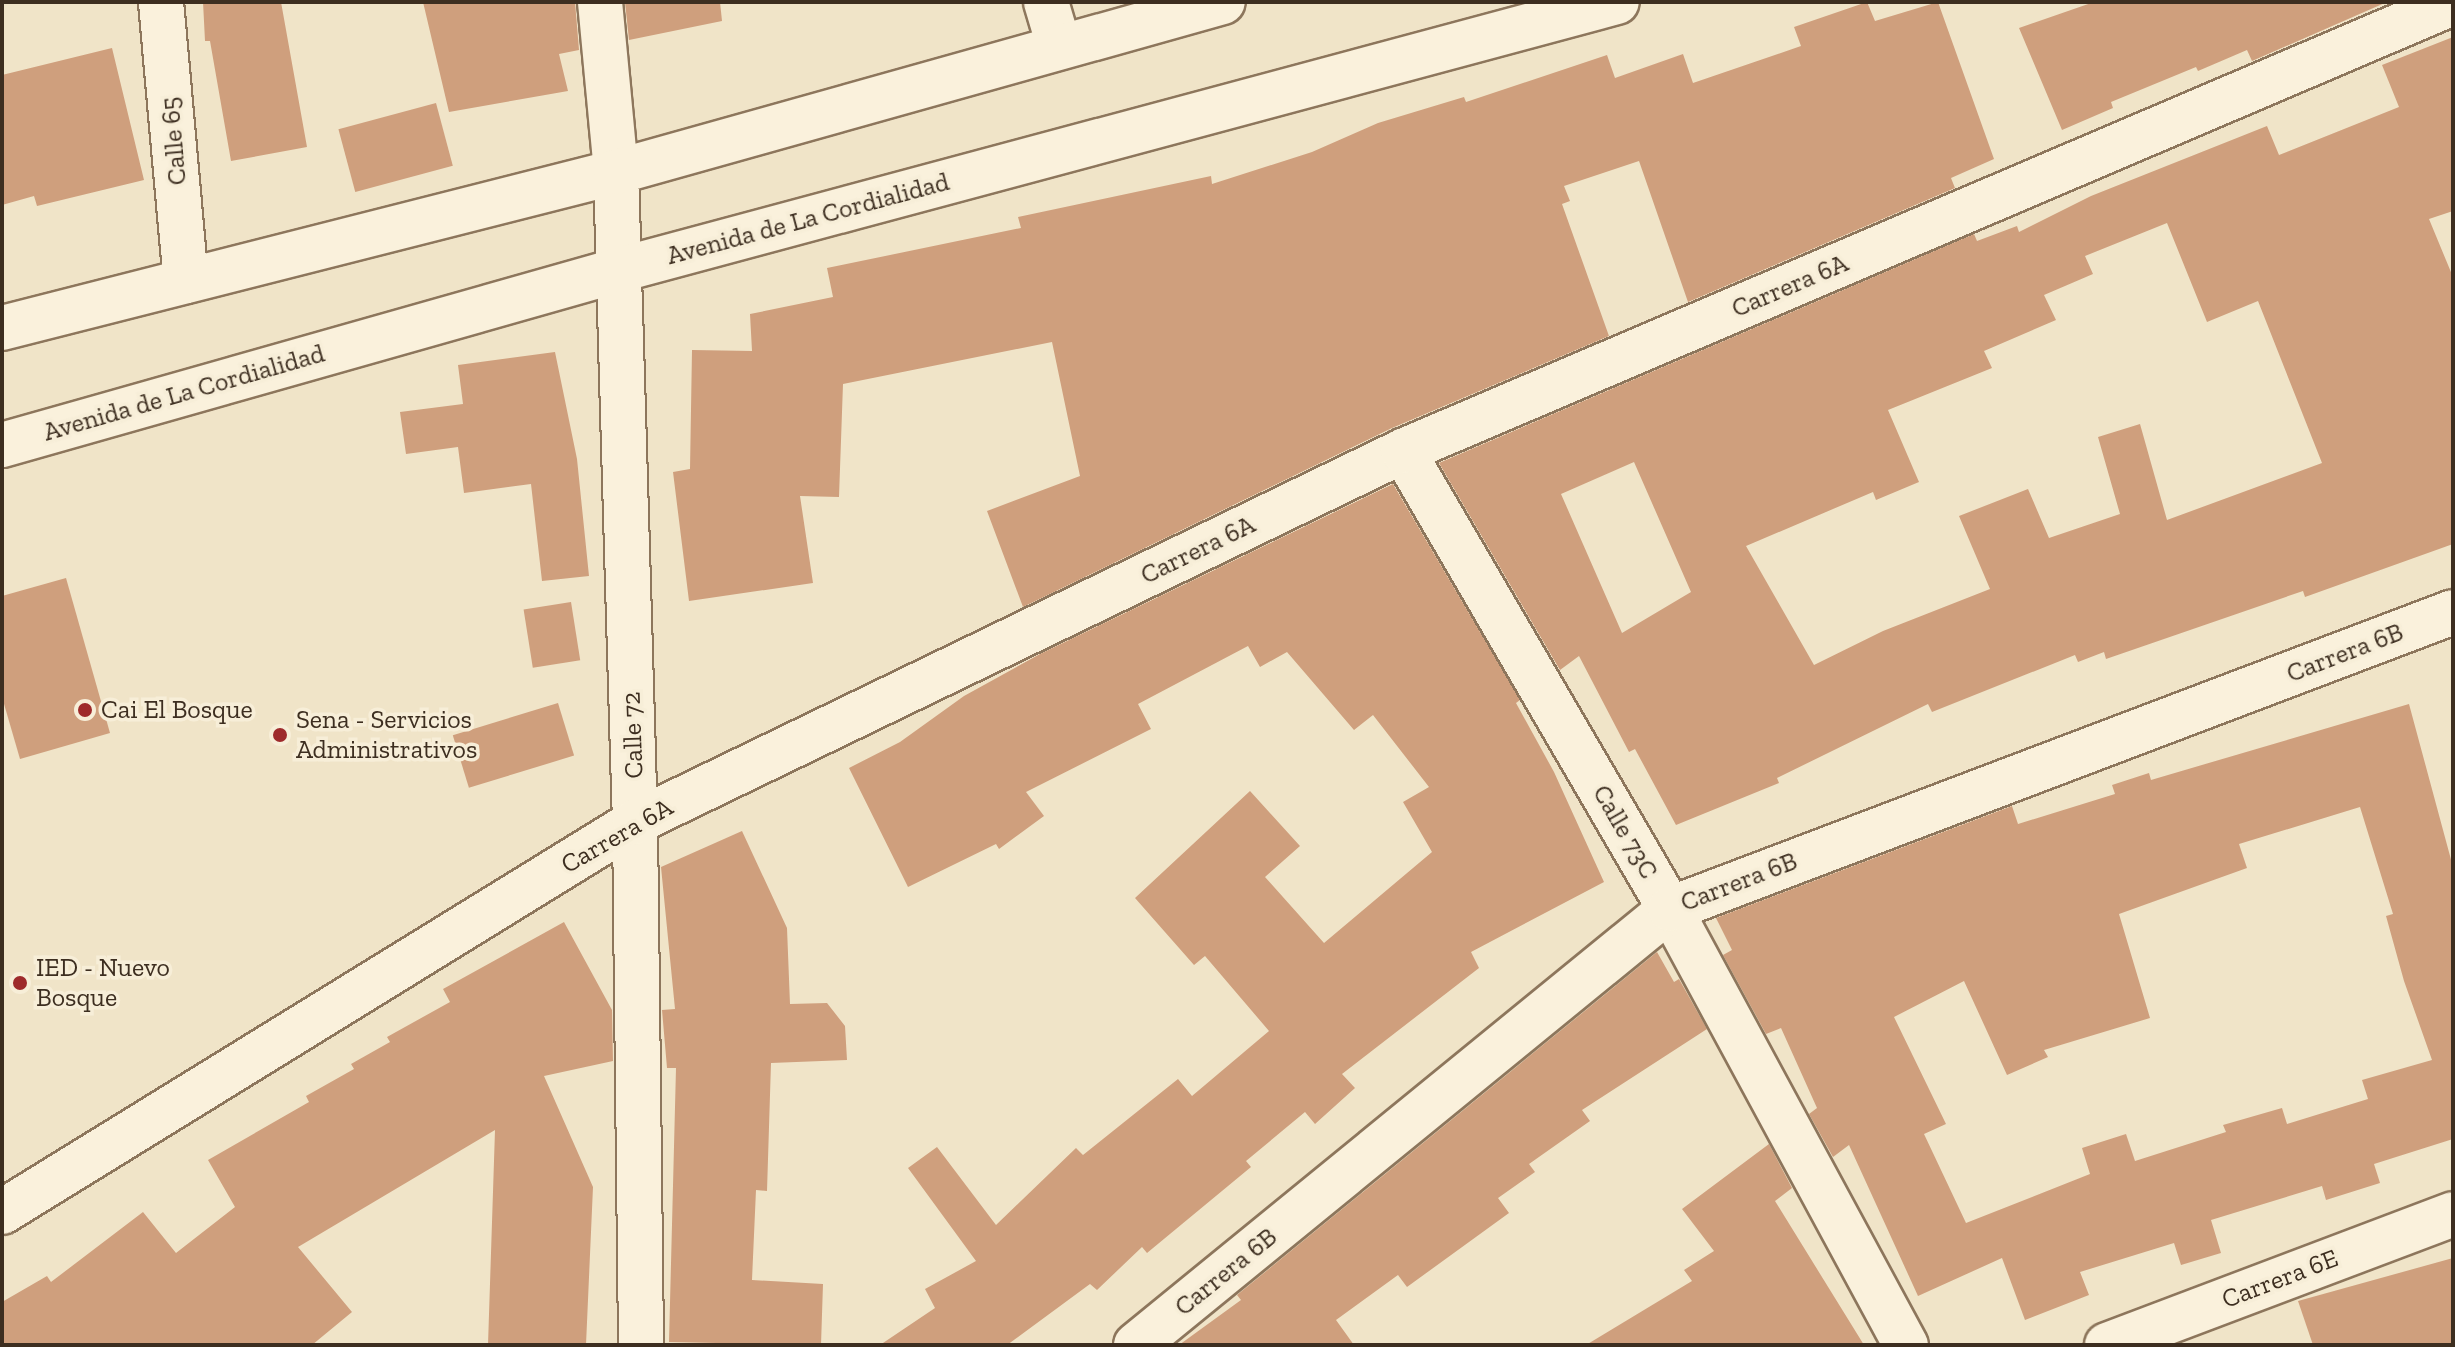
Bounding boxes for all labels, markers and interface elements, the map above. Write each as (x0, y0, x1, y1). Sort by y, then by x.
street label: Calle 65 (155, 96, 193, 186)
street label: Avenida de La Cordialidad (663, 166, 953, 272)
street label: Carrera 6A (1727, 248, 1853, 324)
street label: Avenida de La Cordialidad (40, 338, 328, 448)
street label: Carrera 6A (1136, 509, 1260, 591)
street label: Carrera 6B (2282, 617, 2408, 689)
street label: Calle 72 (616, 691, 650, 779)
place label: Cai El Bosque (101, 694, 253, 726)
marker: Cai El Bosque (76, 701, 94, 719)
place label: Sena - Servicios Administrativos (296, 704, 477, 766)
marker: Sena - Servicios Administrativos (271, 726, 289, 744)
street label: Calle 73C (1586, 780, 1664, 884)
street label: Carrera 6A (556, 792, 678, 880)
street label: Carrera 6B (1676, 846, 1802, 918)
place label: IED - Nuevo Bosque (36, 952, 170, 1014)
marker: IED - Nuevo Bosque (11, 974, 29, 992)
street label: Carrera 6B (1169, 1221, 1283, 1323)
street label: Carrera 6E (2218, 1243, 2342, 1315)

